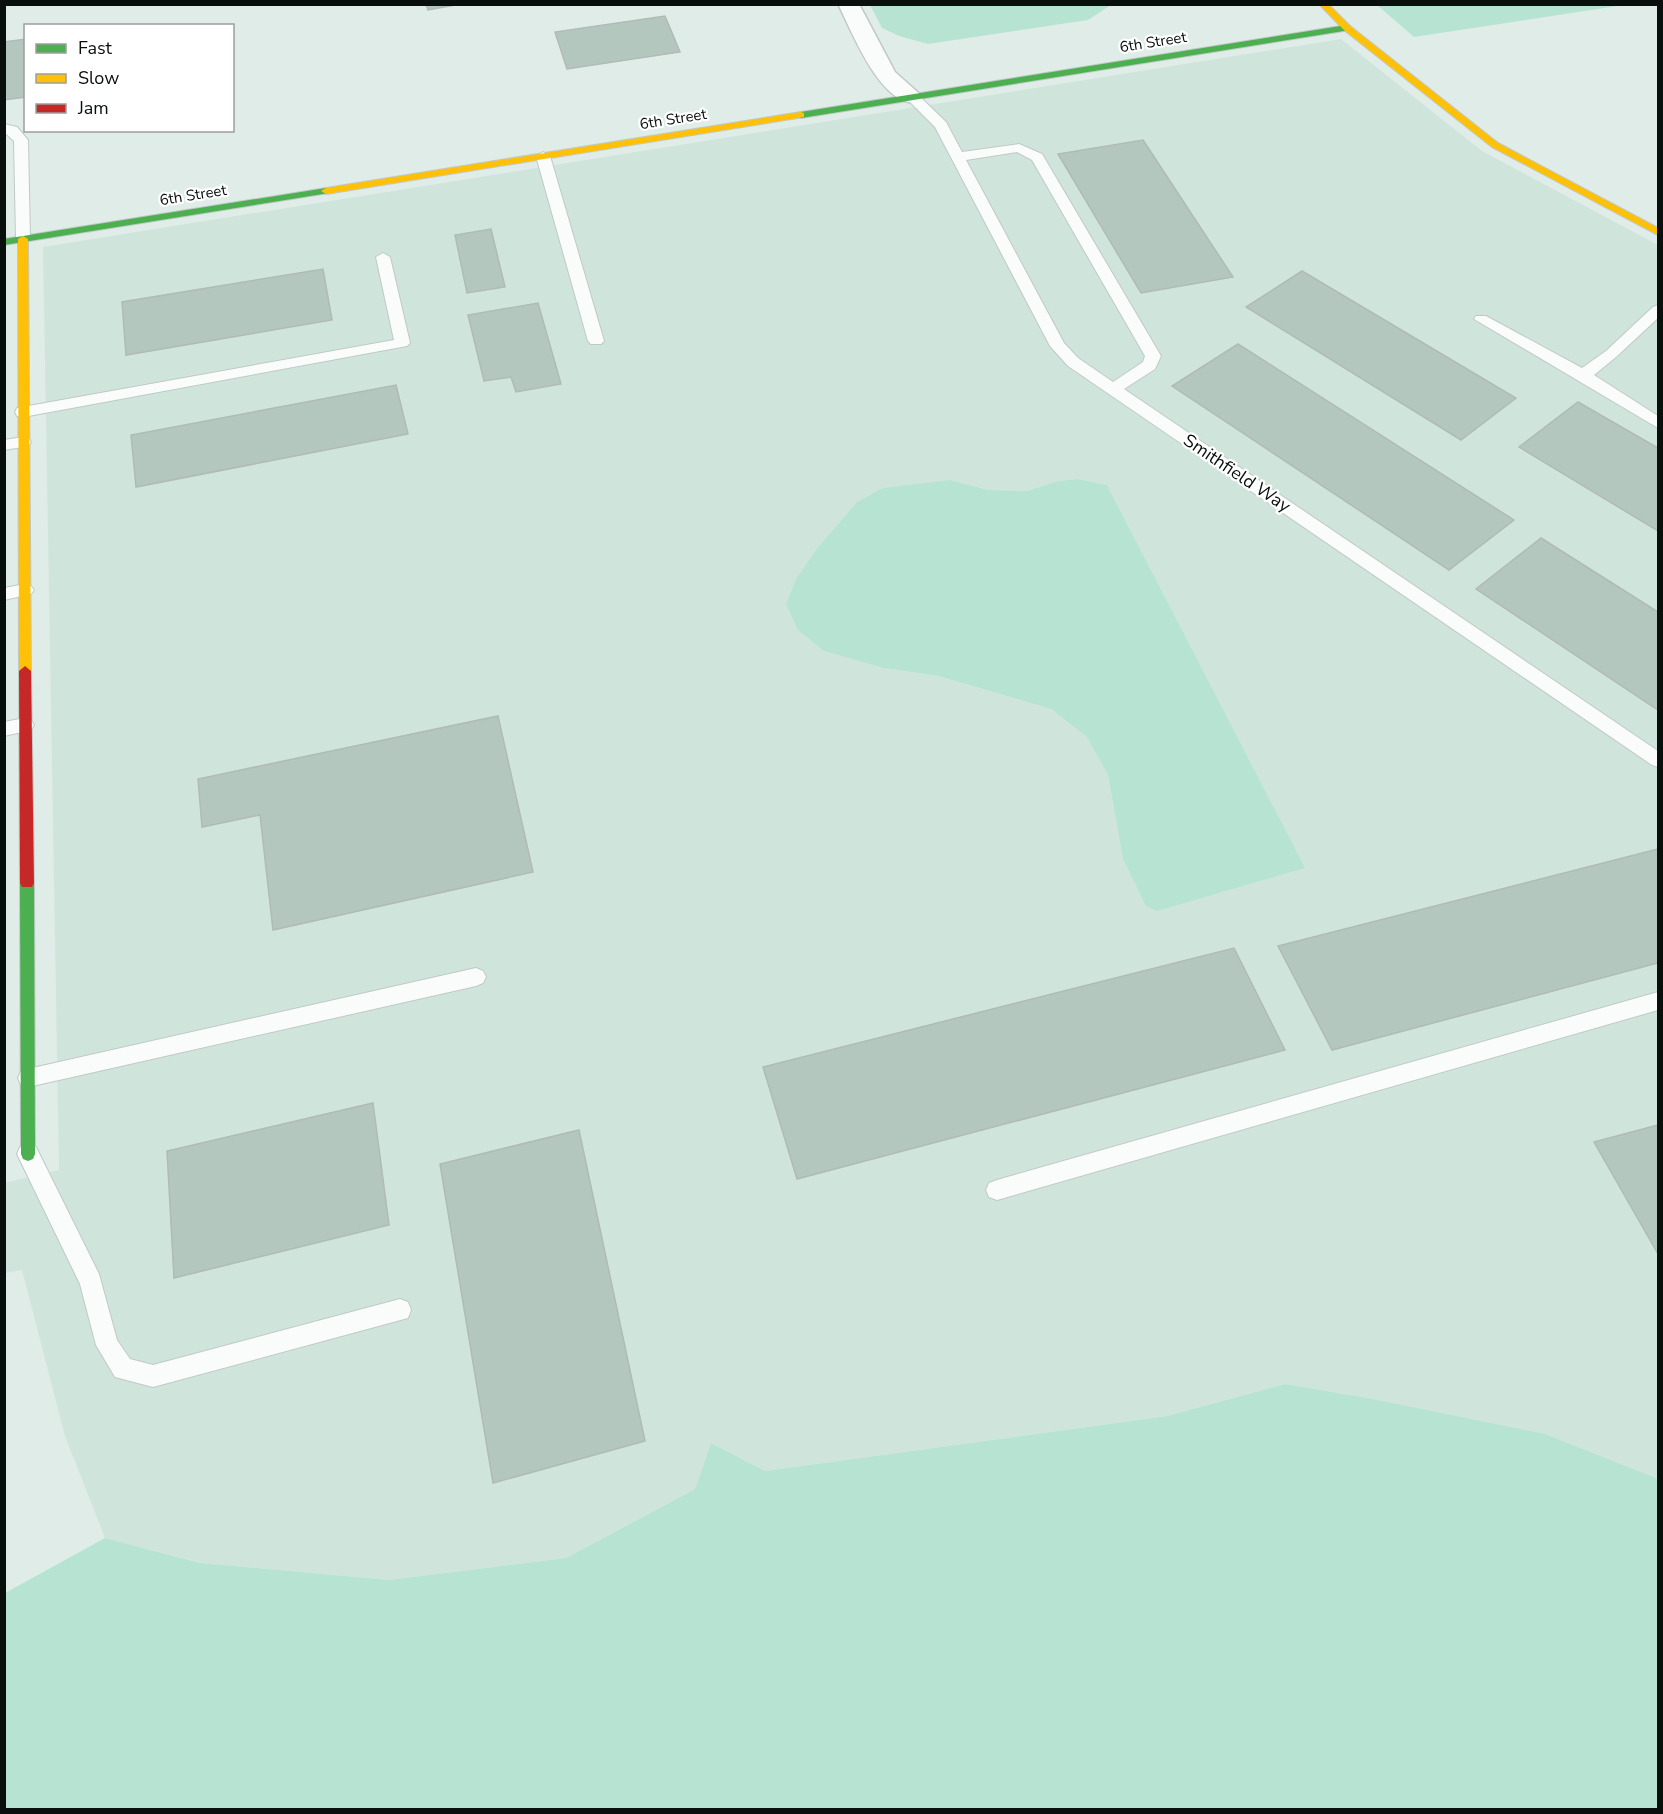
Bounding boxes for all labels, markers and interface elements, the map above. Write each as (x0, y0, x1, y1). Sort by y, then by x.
legend (24, 24, 234, 132)
street label: 6th Street (1118, 27, 1189, 57)
text: Fast (78, 36, 113, 60)
text: Slow (78, 66, 119, 90)
text: Jam (77, 96, 109, 120)
street label: 6th Street (638, 104, 709, 134)
street label: 6th Street (158, 180, 229, 210)
street label: Smithfield Way (1179, 428, 1296, 518)

